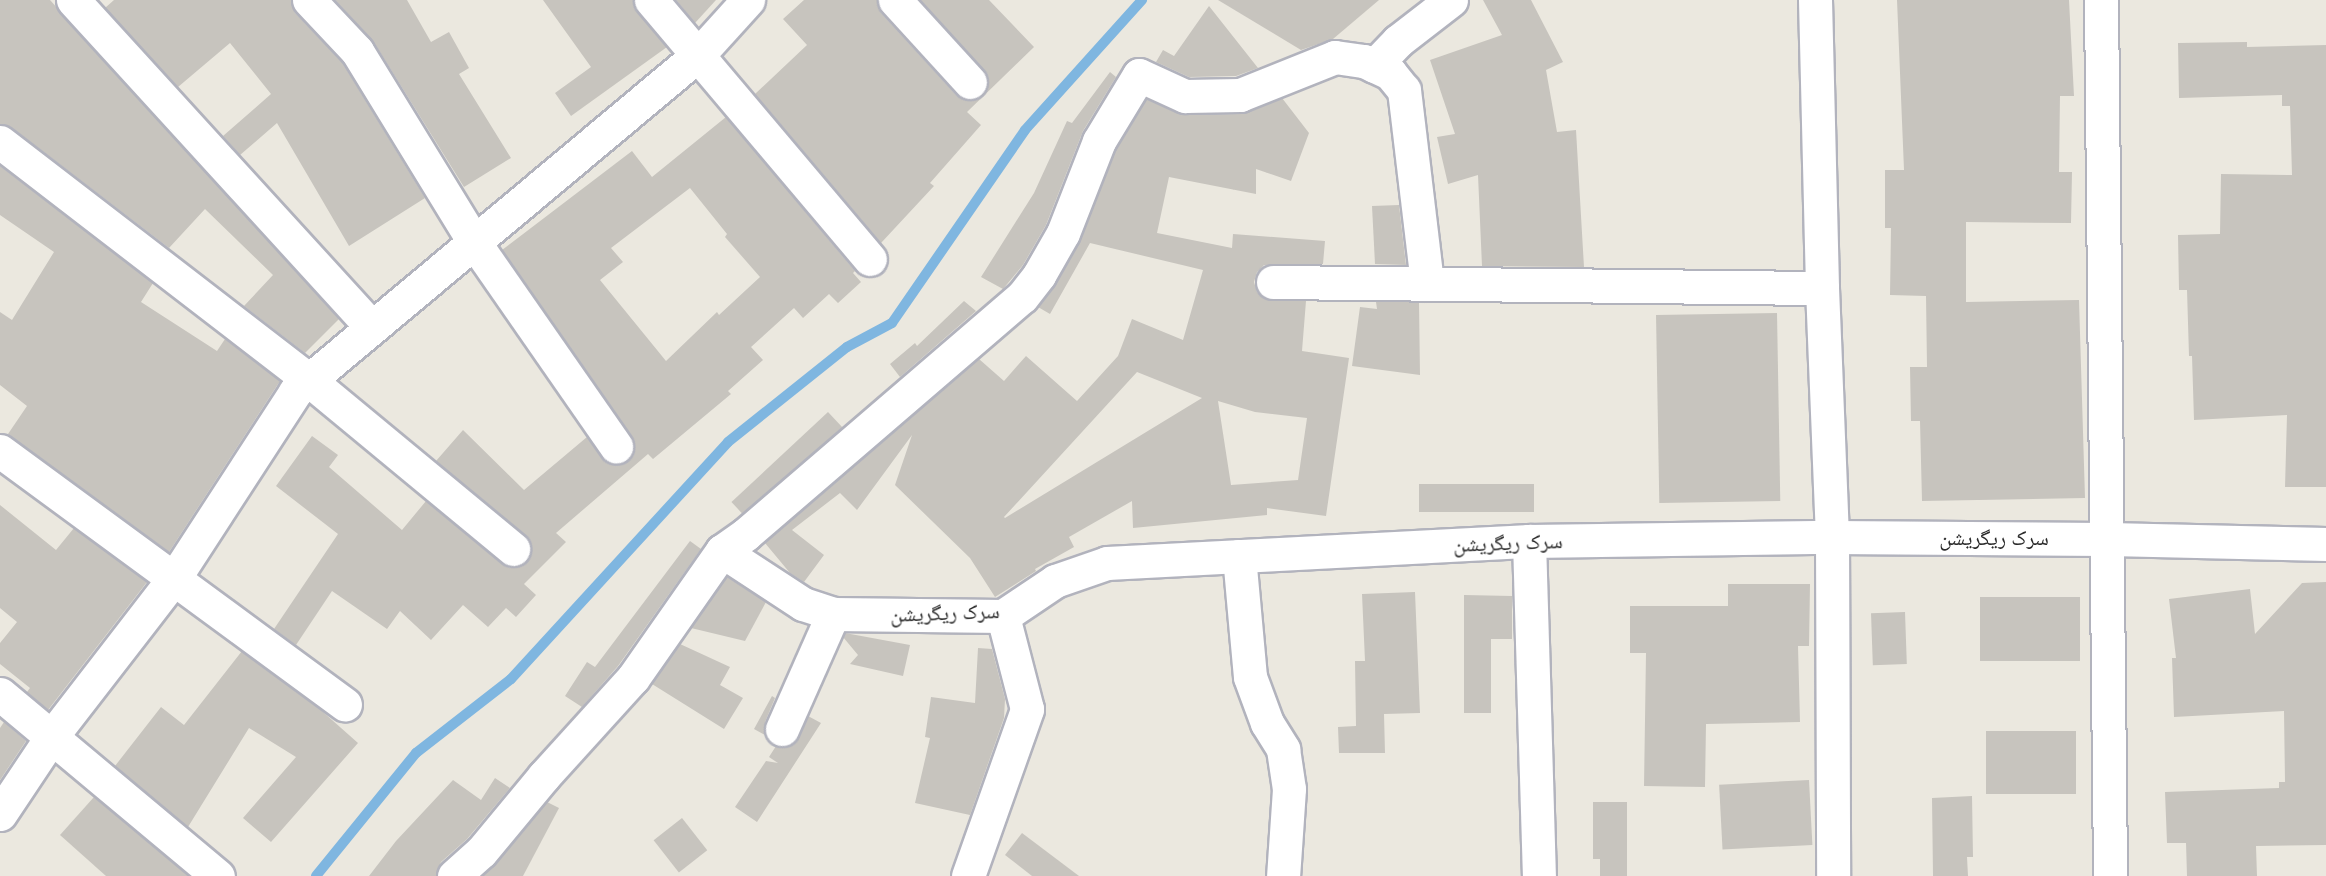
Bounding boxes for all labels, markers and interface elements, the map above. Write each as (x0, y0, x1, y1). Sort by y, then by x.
street label: سرک ریگریشن (1939, 525, 2049, 551)
street label: سرک ریگریشن (1453, 528, 1563, 558)
street label: سرک ریگریشن (890, 598, 1000, 628)

